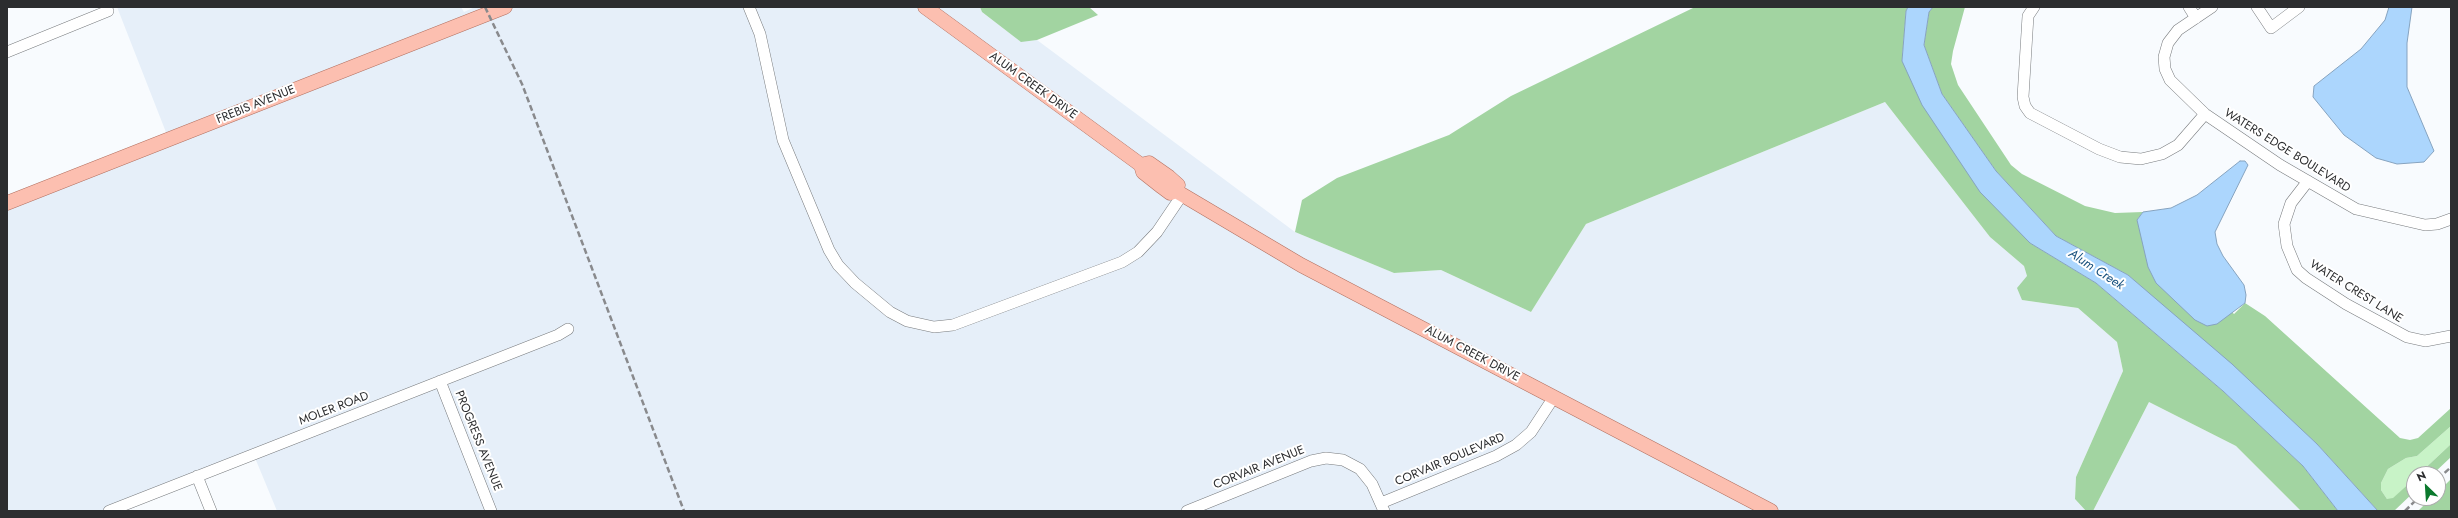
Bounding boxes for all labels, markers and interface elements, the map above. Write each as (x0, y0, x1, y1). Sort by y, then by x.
street label: ALUM CREEK DRIVE (986, 49, 1080, 123)
street label: FREBIS AVENUE (214, 83, 298, 127)
street label: WATERS EDGE BOULEVARD (2221, 106, 2353, 196)
water label: Alum Creek (2065, 246, 2127, 294)
street label: WATER CREST LANE (2307, 258, 2405, 326)
street label: ALUM CREEK DRIVE (1422, 323, 1522, 385)
street label: MOLER ROAD (297, 389, 371, 429)
street label: PROGRESS AVENUE (451, 389, 505, 493)
street label: CORVAIR BOULEVARD (1393, 430, 1507, 490)
street label: CORVAIR AVENUE (1211, 443, 1307, 493)
north arrow (2406, 466, 2446, 506)
text: N (2414, 467, 2429, 485)

